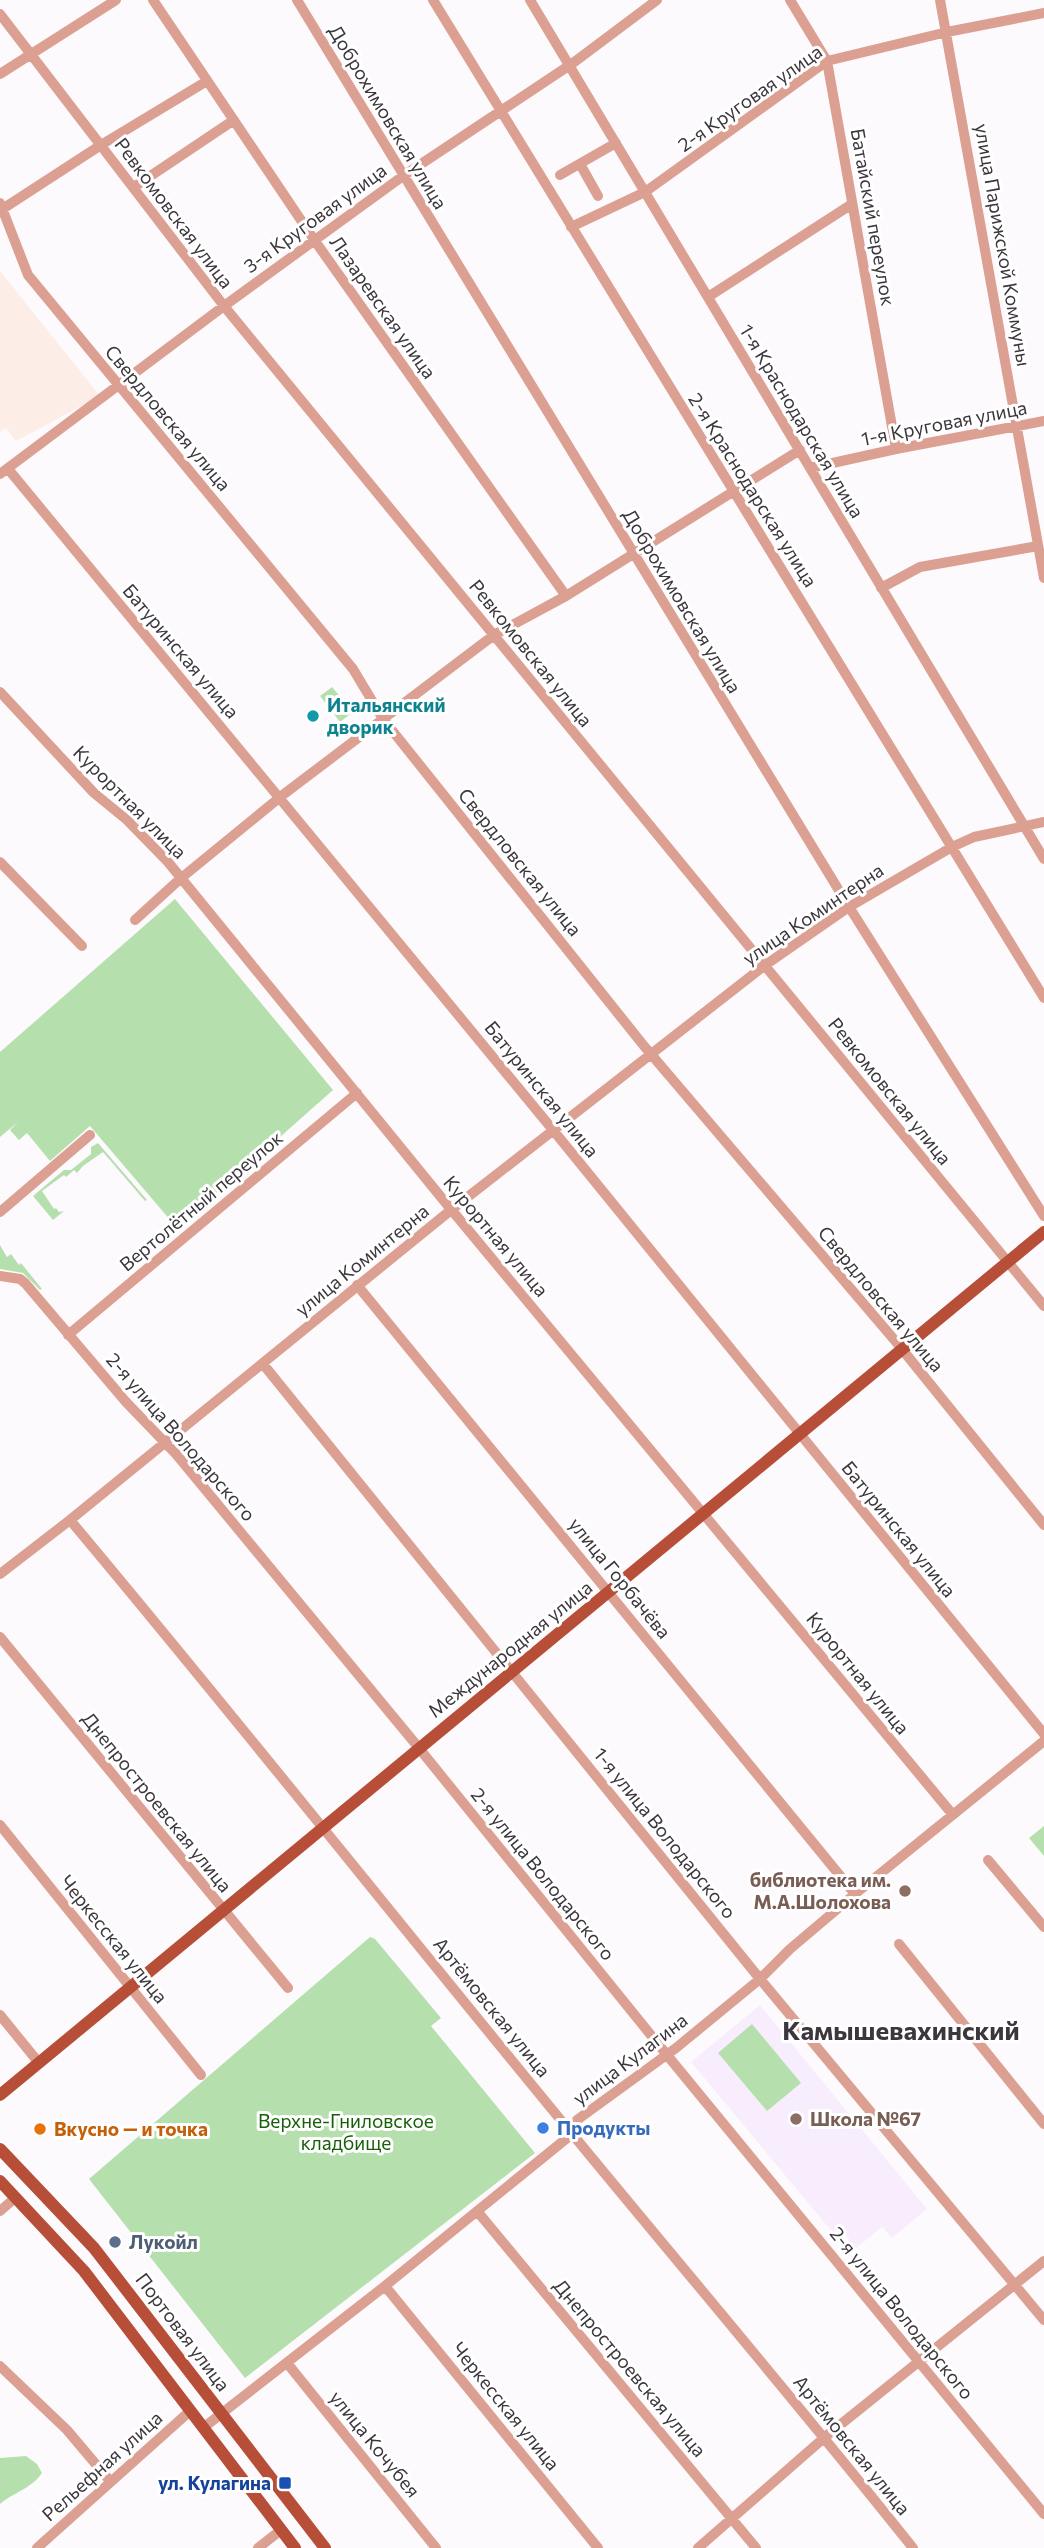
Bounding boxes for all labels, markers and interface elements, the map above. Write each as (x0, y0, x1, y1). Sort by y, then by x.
street label: Доброхимовская улица (324, 21, 453, 213)
street label: 2-я Круговая улица (673, 39, 826, 156)
street label: улица Парижской Коммуны (971, 122, 1036, 368)
street label: Батайский переулок (847, 126, 900, 307)
street label: Ревкомовская улица (110, 133, 239, 293)
street label: 3-я Круговая улица (239, 158, 391, 277)
street label: Лазаревская улица (325, 231, 441, 383)
street label: 1-я Краснодарская улица (735, 320, 869, 522)
street label: Свердловская улица (101, 340, 236, 495)
street label: 2-я Краснодарская улица (684, 388, 823, 591)
street label: 1-я Круговая улица (859, 395, 1029, 450)
street label: Доброхимовская улица (618, 505, 747, 697)
street label: Ревкомовская улица (465, 574, 598, 731)
street label: Батуринская улица (118, 579, 244, 723)
place label: Итальянский дворик (327, 693, 446, 738)
marker: Итальянский дворик (305, 708, 321, 724)
street label: Курортная улица (69, 740, 192, 863)
street label: Свердловская улица (454, 783, 587, 940)
street label: улица Коминтерна (738, 858, 887, 969)
street label: Ревкомовская улица (824, 1012, 957, 1169)
street label: Батуринская улица (480, 1016, 604, 1161)
street label: Вертолётный переулок (114, 1126, 287, 1276)
street label: Курортная улица (439, 1171, 554, 1301)
street label: улица Коминтерна (290, 1199, 433, 1320)
street label: Свердловская улица (814, 1221, 949, 1376)
street label: 2-я улица Володарского (102, 1348, 261, 1526)
street label: Батуринская улица (837, 1456, 961, 1601)
street label: улица Горбачёва (565, 1513, 676, 1643)
street label: Международная улица (423, 1575, 596, 1722)
street label: Курортная улица (802, 1607, 915, 1738)
street label: Днепростроевская улица (78, 1707, 237, 1896)
street label: 1-я улица Володарского (589, 1743, 741, 1923)
street label: 2-я улица Володарского (467, 1783, 620, 1965)
place label: библиотека им. М.А.Шолохова (750, 1868, 891, 1913)
street label: Черкесская улица (56, 1870, 173, 2007)
marker: библиотека им. М.А.Шолохова (897, 1883, 913, 1899)
street label: Артёмовская улица (429, 1932, 556, 2081)
street label: улица Кулагина (568, 2008, 692, 2109)
district label: Камышевахинский (782, 2014, 1020, 2045)
place label: Школа №67 (810, 2107, 921, 2130)
park label: Верхне-Гниловское кладбище (258, 2109, 434, 2154)
marker: Школа №67 (788, 2111, 804, 2127)
place label: Продукты (557, 2116, 650, 2139)
place label: Вкусно — и точка (54, 2117, 208, 2140)
marker: Продукты (535, 2120, 551, 2136)
marker: Вкусно — и точка (32, 2121, 48, 2137)
street label: 2-я улица Володарского (826, 2222, 979, 2404)
place label: Лукойл (129, 2230, 198, 2253)
marker: Лукойл (107, 2234, 123, 2250)
street label: Портовая улица (131, 2268, 235, 2395)
street label: Днепростроевская улица (549, 2274, 711, 2461)
street label: Черкесская улица (448, 2337, 565, 2474)
street label: Артёмовская улица (789, 2370, 916, 2519)
street label: улица Кочубея (325, 2386, 425, 2502)
street label: Рельефная улица (37, 2406, 166, 2526)
place label: ул. Кулагина (158, 2471, 271, 2494)
marker: ул. Кулагина (277, 2475, 293, 2491)

